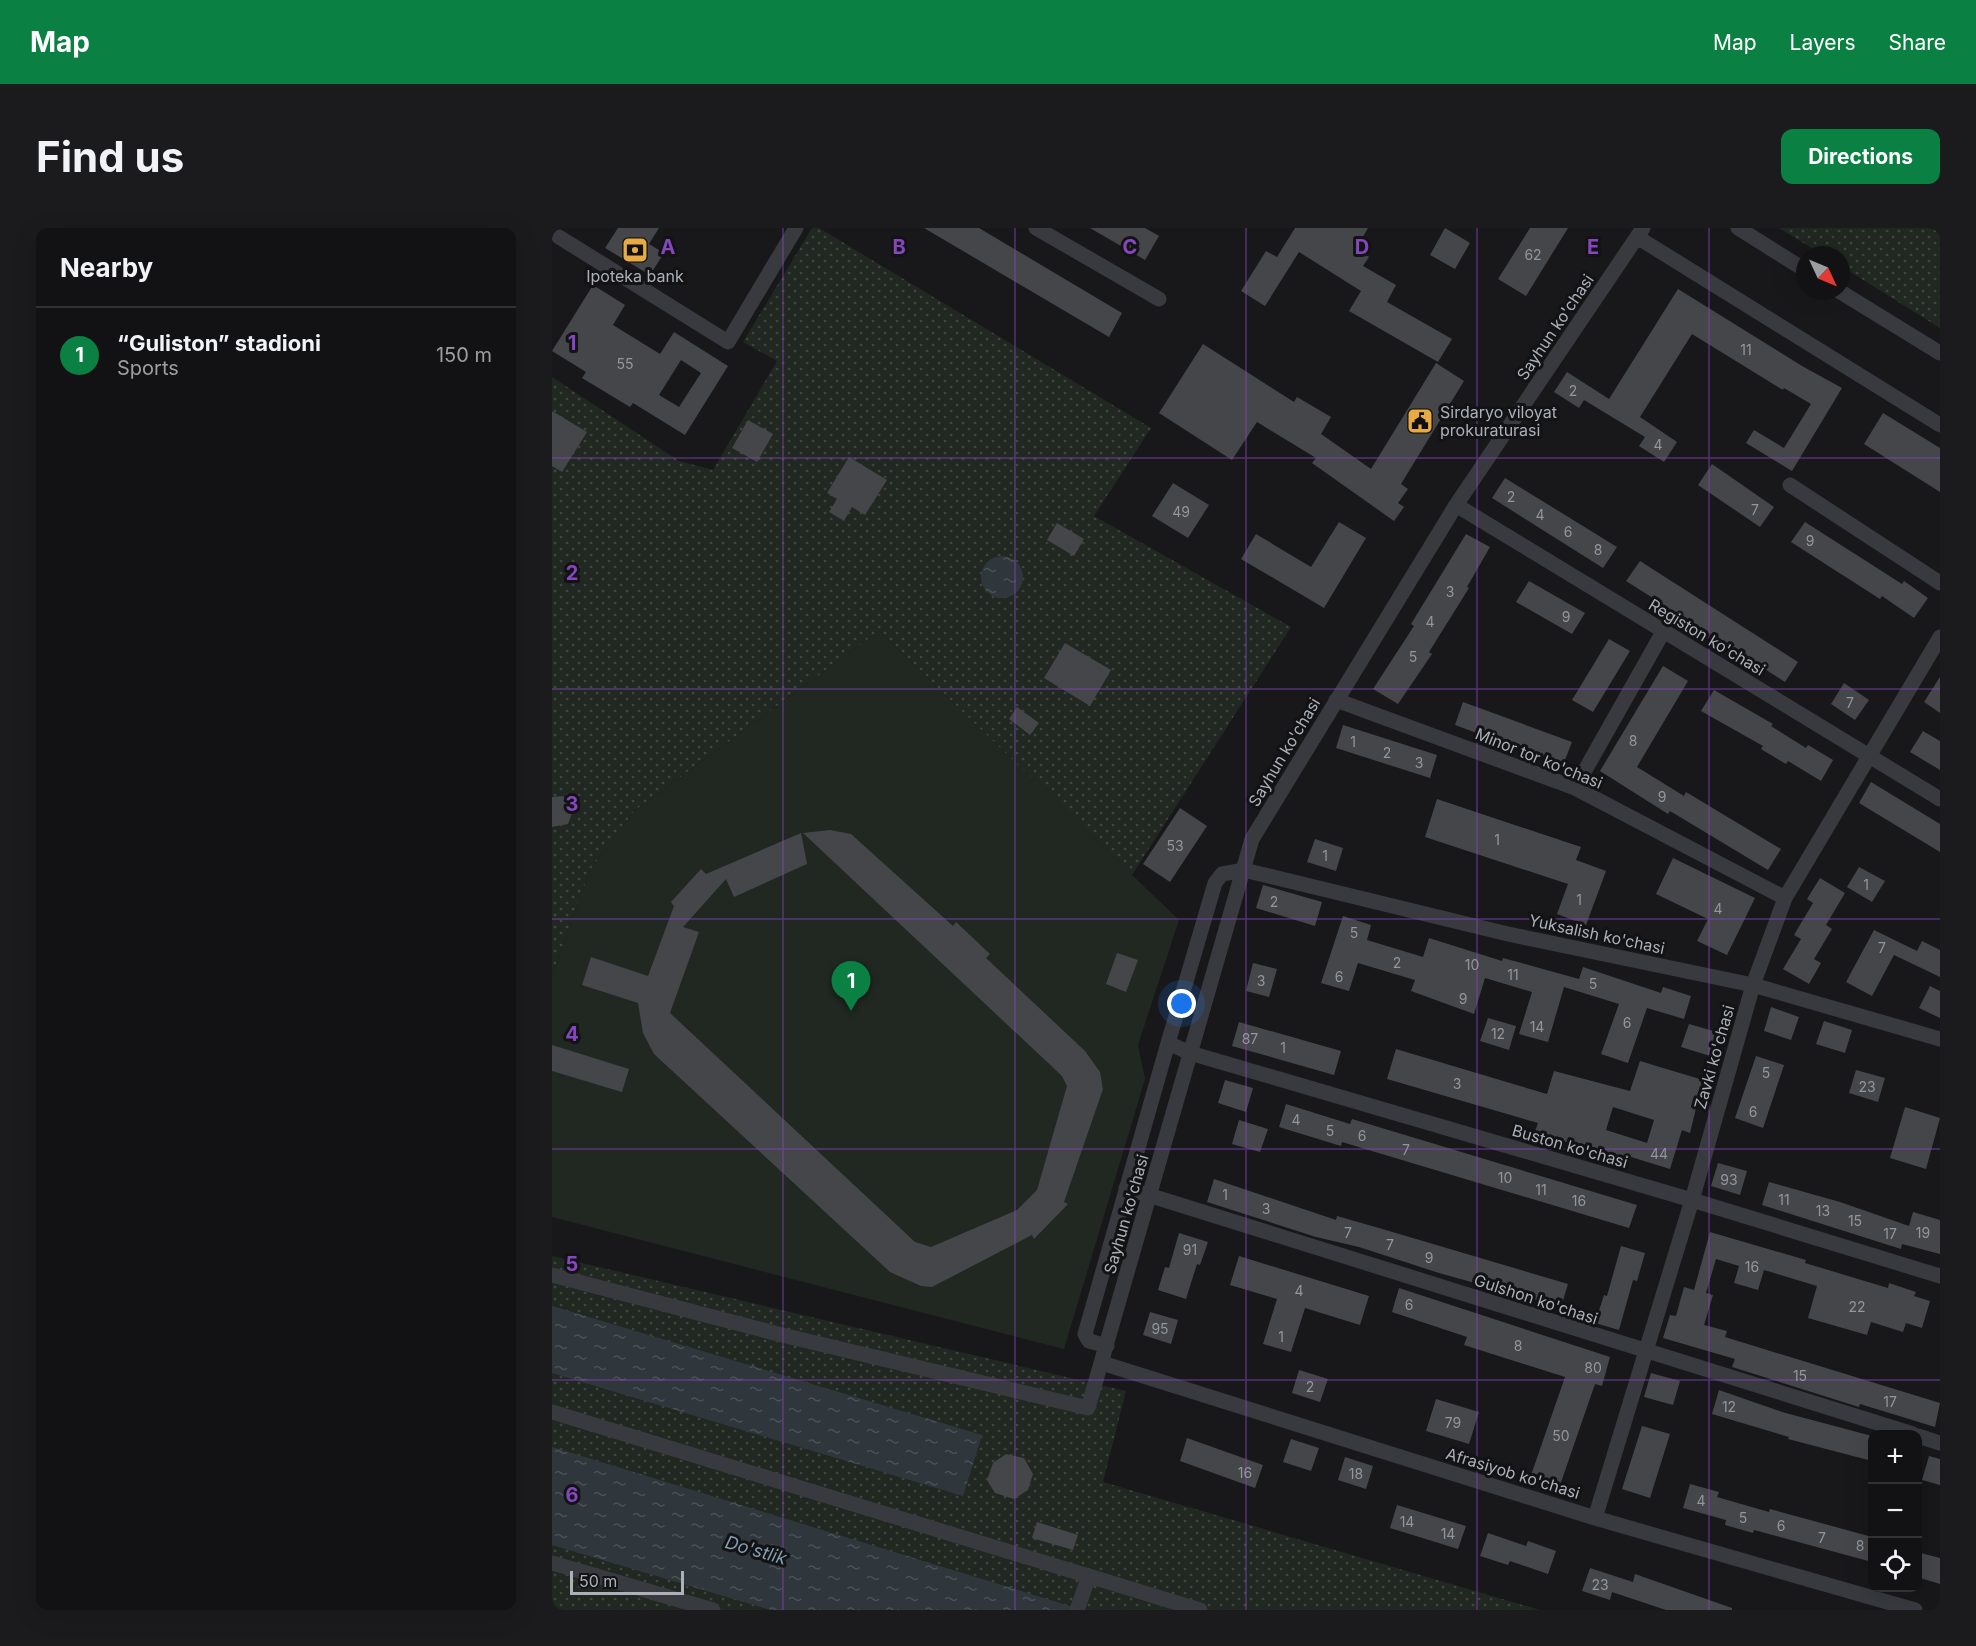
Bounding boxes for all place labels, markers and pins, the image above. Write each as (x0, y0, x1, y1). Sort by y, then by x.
bank icon: Ipoteka bank (620, 235, 650, 265)
place label: Ipoteka bank (586, 266, 684, 286)
place label: Sirdaryo viloyat prokuraturasi (1440, 402, 1557, 440)
public building icon: Sirdaryo viloyat prokuraturasi (1405, 406, 1435, 436)
pin: 1 (832, 962, 870, 1011)

